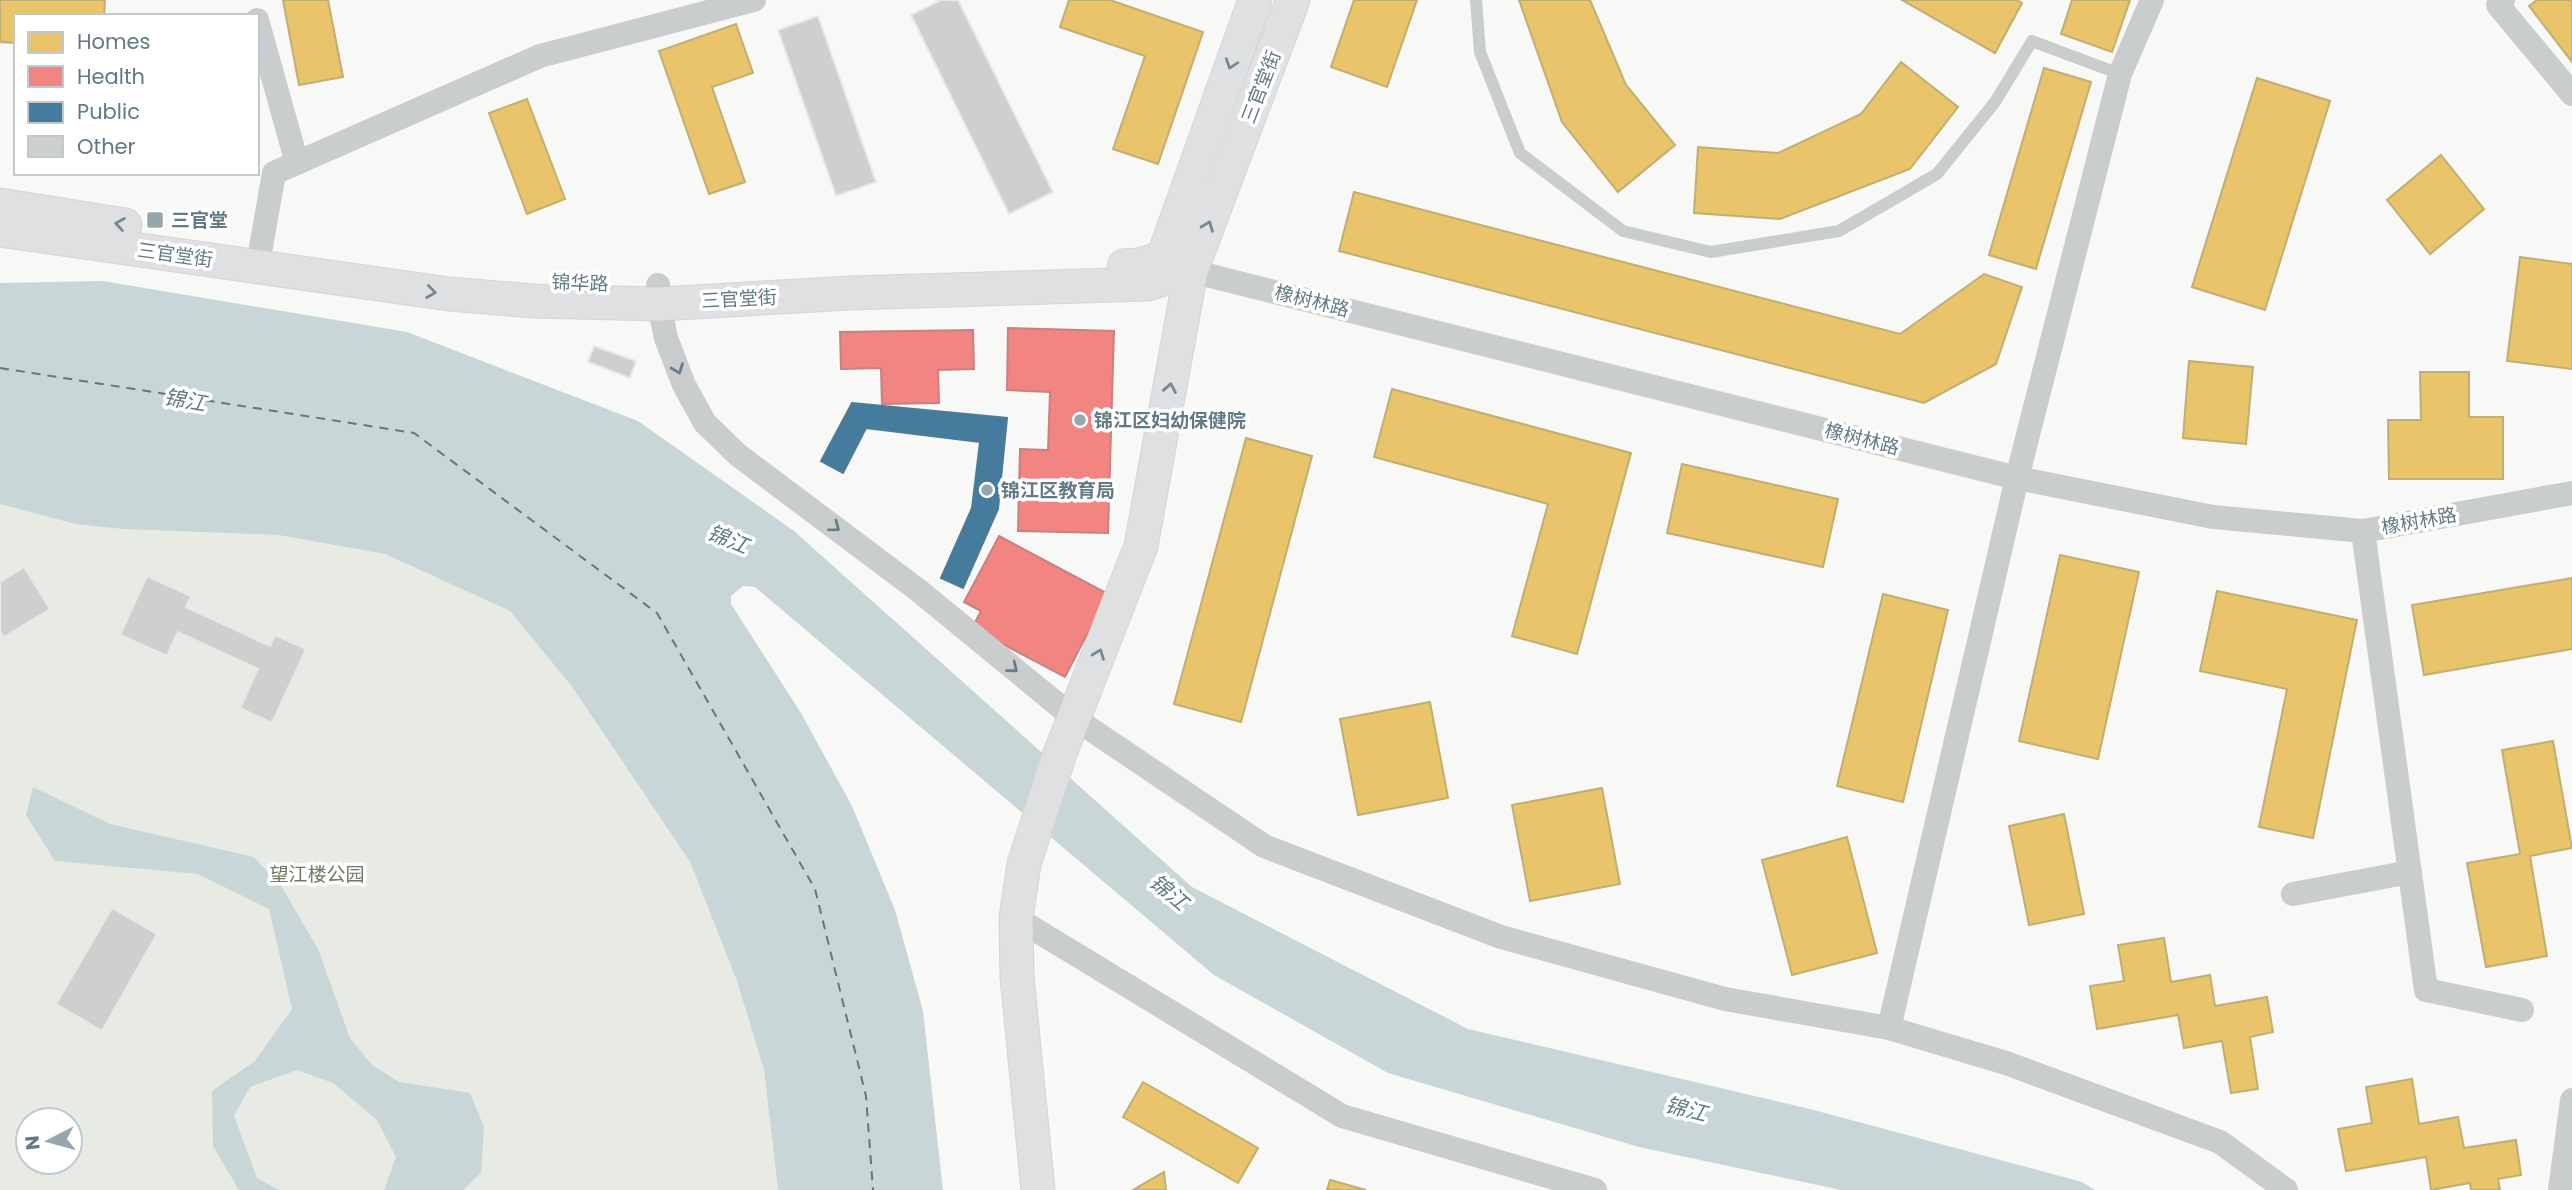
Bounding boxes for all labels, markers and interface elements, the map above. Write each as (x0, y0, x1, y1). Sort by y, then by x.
legend (14, 14, 259, 175)
text: Homes (77, 27, 151, 56)
street label: 三官堂街 (1235, 47, 1287, 127)
one-way arrow (1225, 57, 1239, 69)
text: Health (77, 62, 145, 91)
text: Public (77, 97, 140, 126)
text: Other (77, 132, 136, 161)
place label: 三官堂 (171, 207, 228, 234)
marker: 三官堂 (145, 210, 165, 230)
one-way arrow (114, 217, 126, 232)
one-way arrow (1200, 221, 1214, 233)
street label: 三官堂街 (135, 236, 215, 274)
street label: 锦华路 (551, 269, 609, 297)
street label: 橡树林路 (1272, 279, 1352, 323)
one-way arrow (425, 284, 437, 299)
street label: 三官堂街 (700, 284, 778, 314)
one-way arrow (669, 362, 683, 374)
water label: 锦江 (162, 382, 210, 418)
one-way arrow (1161, 382, 1176, 394)
place label: 锦江区妇幼保健院 (1094, 407, 1246, 434)
marker: 锦江区妇幼保健院 (1072, 412, 1088, 428)
street label: 橡树林路 (1822, 417, 1902, 461)
place label: 锦江区教育局 (1001, 477, 1115, 504)
marker: 锦江区教育局 (979, 482, 995, 498)
street label: 橡树林路 (2379, 501, 2459, 541)
water label: 锦江 (703, 518, 755, 561)
one-way arrow (827, 519, 839, 532)
one-way arrow (1090, 649, 1104, 661)
one-way arrow (1005, 660, 1018, 672)
park label: 望江楼公园 (269, 861, 365, 888)
water label: 锦江 (1144, 867, 1196, 918)
water label: 锦江 (1662, 1090, 1712, 1129)
north arrow (14, 1106, 84, 1176)
text: N (18, 1134, 47, 1151)

